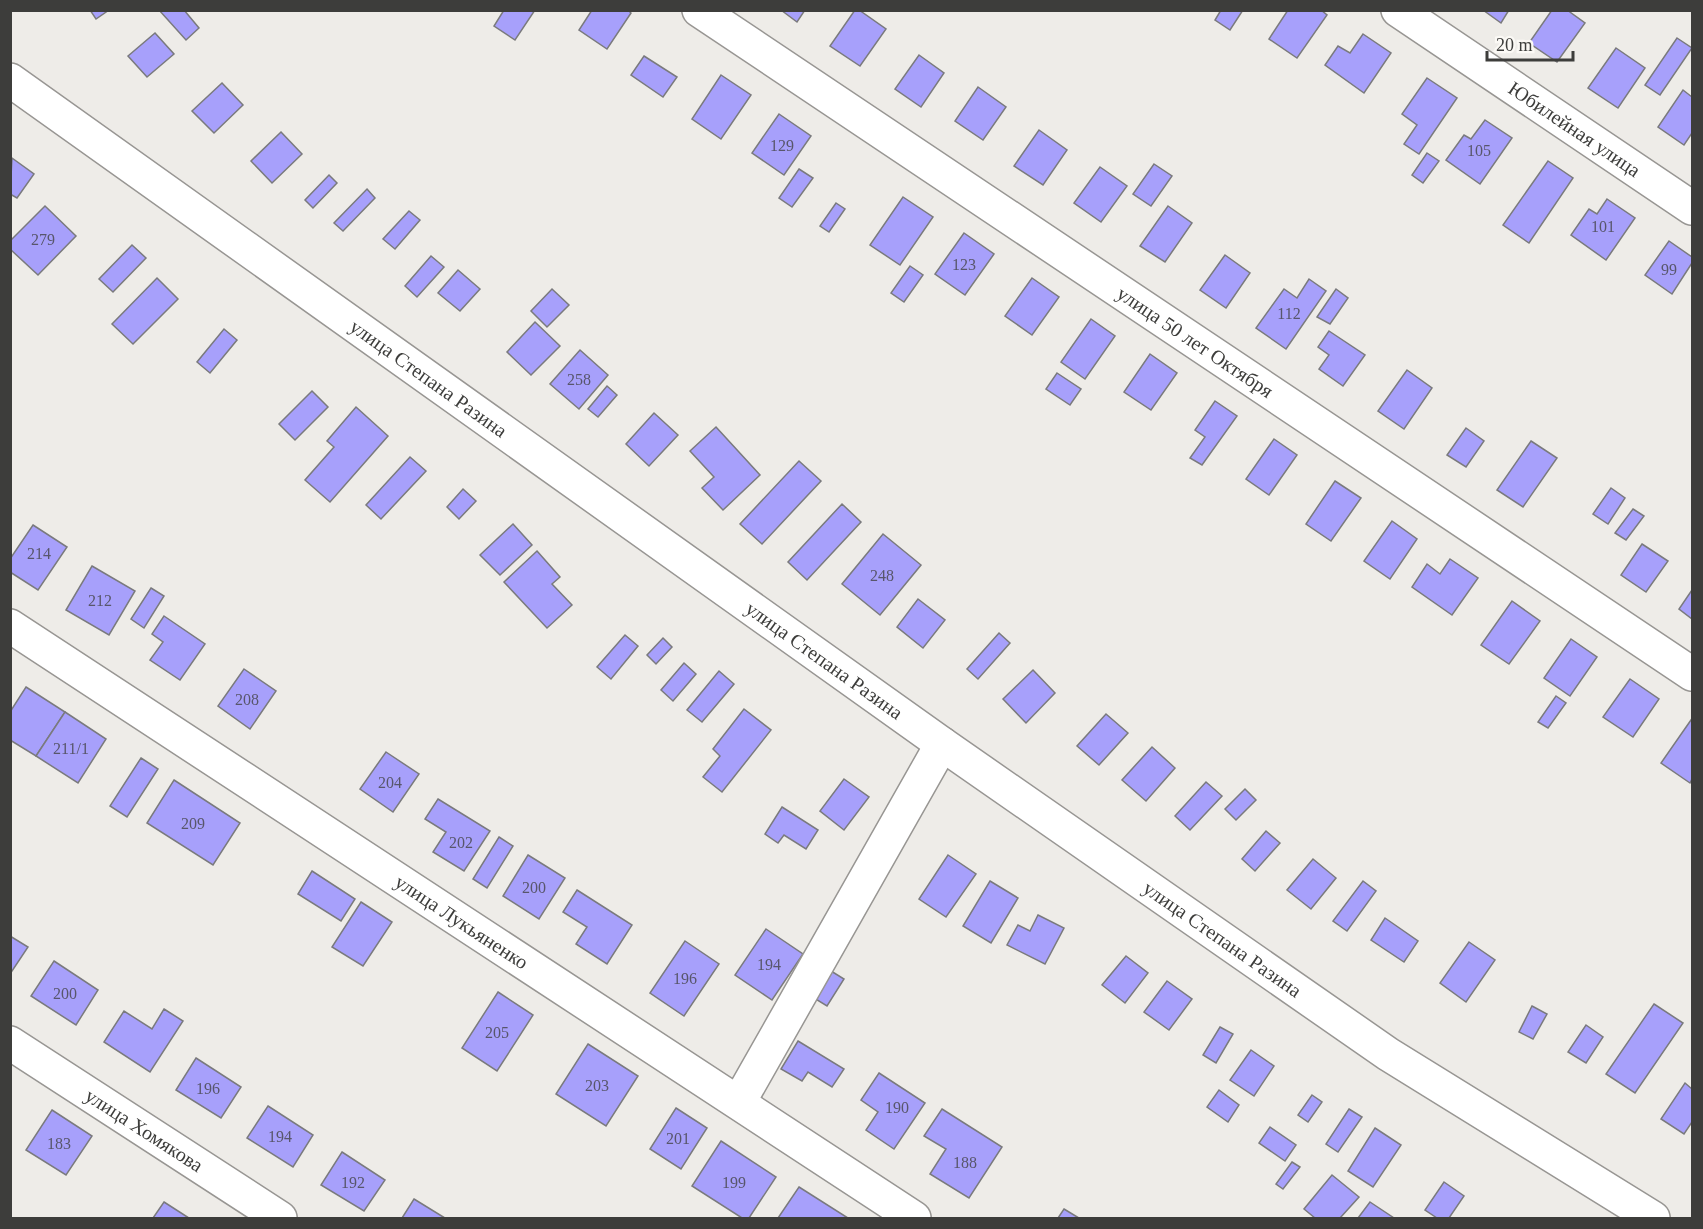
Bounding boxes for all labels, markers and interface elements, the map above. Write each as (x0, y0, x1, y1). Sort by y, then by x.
scale bar (1487, 24, 1572, 62)
text: 20 m (1496, 35, 1533, 55)
street label: Юбилейная улица (1505, 77, 1645, 181)
house number: 129 (770, 137, 794, 154)
house number: 105 (1467, 142, 1491, 159)
house number: 101 (1591, 218, 1615, 235)
house number: 279 (31, 231, 55, 248)
house number: 123 (952, 256, 976, 273)
house number: 99 (1661, 261, 1677, 278)
street label: улица 50 лет Октября (1113, 282, 1277, 402)
house number: 112 (1277, 305, 1301, 322)
street label: улица Степана Разина (345, 315, 511, 442)
house number: 258 (567, 371, 591, 388)
house number: 214 (27, 545, 51, 562)
house number: 248 (870, 567, 894, 584)
house number: 212 (88, 592, 112, 609)
street label: улица Степана Разина (741, 597, 907, 724)
house number: 208 (235, 691, 259, 708)
house number: 211/1 (53, 740, 89, 757)
house number: 204 (378, 774, 402, 791)
house number: 209 (181, 815, 205, 832)
house number: 202 (449, 834, 473, 851)
street label: улица Лукьяненко (391, 870, 532, 973)
street label: улица Степана Разина (1139, 876, 1306, 1002)
house number: 200 (522, 879, 546, 896)
house number: 194 (757, 956, 781, 973)
house number: 196 (673, 970, 697, 987)
house number: 200 (53, 985, 77, 1002)
house number: 205 (485, 1024, 509, 1041)
house number: 203 (585, 1077, 609, 1094)
house number: 196 (196, 1080, 220, 1097)
street label: улица Хомякова (81, 1084, 207, 1176)
house number: 190 (885, 1099, 909, 1116)
house number: 194 (268, 1128, 292, 1145)
house number: 201 (666, 1130, 690, 1147)
house number: 183 (47, 1135, 71, 1152)
house number: 188 (953, 1154, 977, 1171)
house number: 192 (341, 1174, 365, 1191)
house number: 199 (722, 1174, 746, 1191)

